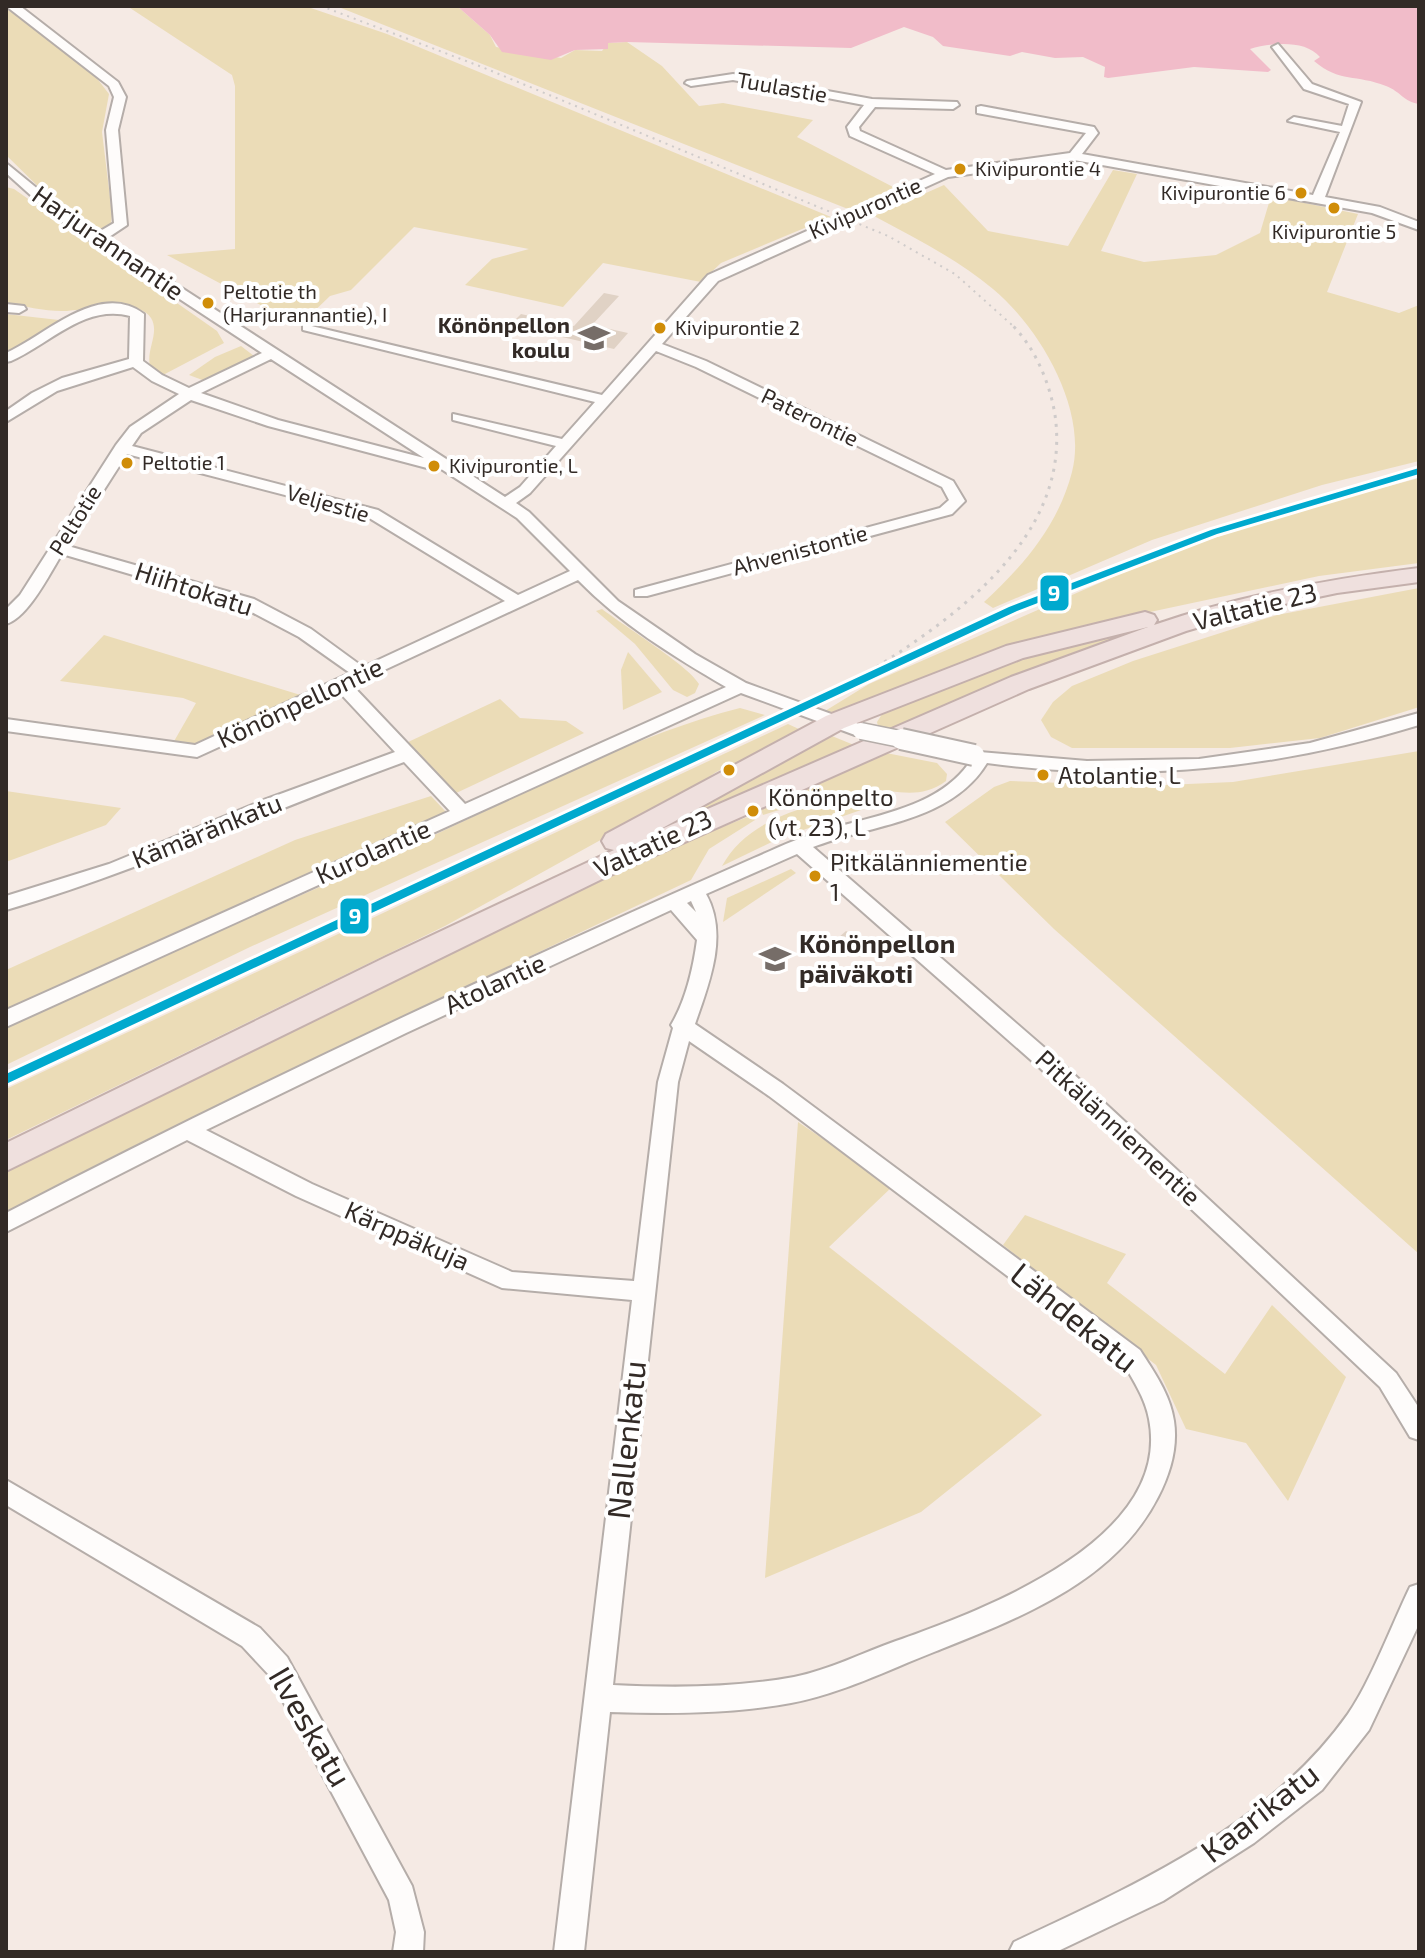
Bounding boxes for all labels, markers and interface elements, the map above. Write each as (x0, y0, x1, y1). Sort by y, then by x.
street label: Tuulastie (735, 65, 829, 107)
place label: Kivipurontie 4 (975, 156, 1101, 180)
marker: Kivipurontie 4 (952, 161, 968, 177)
street label: Kivipurontie (804, 171, 925, 243)
street label: Harjurannantie (27, 178, 191, 306)
place label: Kivipurontie 6 (1161, 180, 1286, 204)
marker: Kivipurontie 6 (1293, 185, 1309, 201)
marker: Kivipurontie 5 (1326, 200, 1342, 216)
place label: Kivipurontie 5 (1272, 219, 1396, 243)
place label: Peltotie th (Harjurannantie), I (223, 279, 387, 326)
marker: Peltotie th (Harjurannantie), I (200, 295, 216, 311)
place label: Könönpellon koulu (438, 311, 570, 362)
place label: Kivipurontie 2 (675, 315, 800, 339)
marker: Kivipurontie 2 (652, 320, 668, 336)
school or university icon: Könönpellon koulu (577, 321, 611, 355)
street label: Paterontie (758, 381, 863, 451)
place label: Peltotie 1 (142, 450, 225, 474)
place label: Kivipurontie, L (449, 453, 578, 477)
marker: Peltotie 1 (119, 455, 135, 471)
marker: Kivipurontie, L (426, 458, 442, 474)
street label: Veljestie (284, 478, 373, 527)
street label: Peltotie (43, 480, 106, 559)
street label: Ahvenistontie (729, 519, 870, 580)
street label: Hiihtokatu (132, 554, 257, 621)
line badge: 9 (1039, 574, 1070, 612)
street label: Valtatie 23 (1190, 575, 1320, 636)
text: 9 (1048, 579, 1060, 605)
street label: Könönpellontie (211, 650, 387, 754)
place label: Atolantie, L (1058, 760, 1181, 789)
unlabelled marker (721, 762, 737, 778)
marker: Atolantie, L (1035, 767, 1051, 783)
place label: Könönpelto (vt. 23), L (768, 782, 894, 841)
street label: Kämäränkatu (127, 786, 286, 874)
street label: Valtatie 23 (589, 802, 716, 883)
marker: Könönpelto (vt. 23), L (745, 803, 761, 819)
street label: Kurolantie (310, 812, 435, 890)
place label: Pitkälänniementie 1 (830, 847, 1028, 906)
marker: Pitkälänniementie 1 (807, 868, 823, 884)
line badge: 9 (339, 897, 370, 935)
text: 9 (349, 902, 361, 928)
place label: Könönpellon päiväkoti (799, 927, 955, 988)
school or university icon: Könönpellon päiväkoti (758, 942, 792, 976)
street label: Atolantie (439, 946, 550, 1020)
street label: Pitkälänniementie (1030, 1043, 1208, 1211)
street label: Kärppäkuja (340, 1193, 475, 1276)
street label: Lähdekatu (1004, 1254, 1146, 1379)
street label: Nallenkatu (598, 1359, 652, 1521)
street label: Ilveskatu (262, 1659, 361, 1793)
street label: Kaarikatu (1192, 1754, 1325, 1869)

